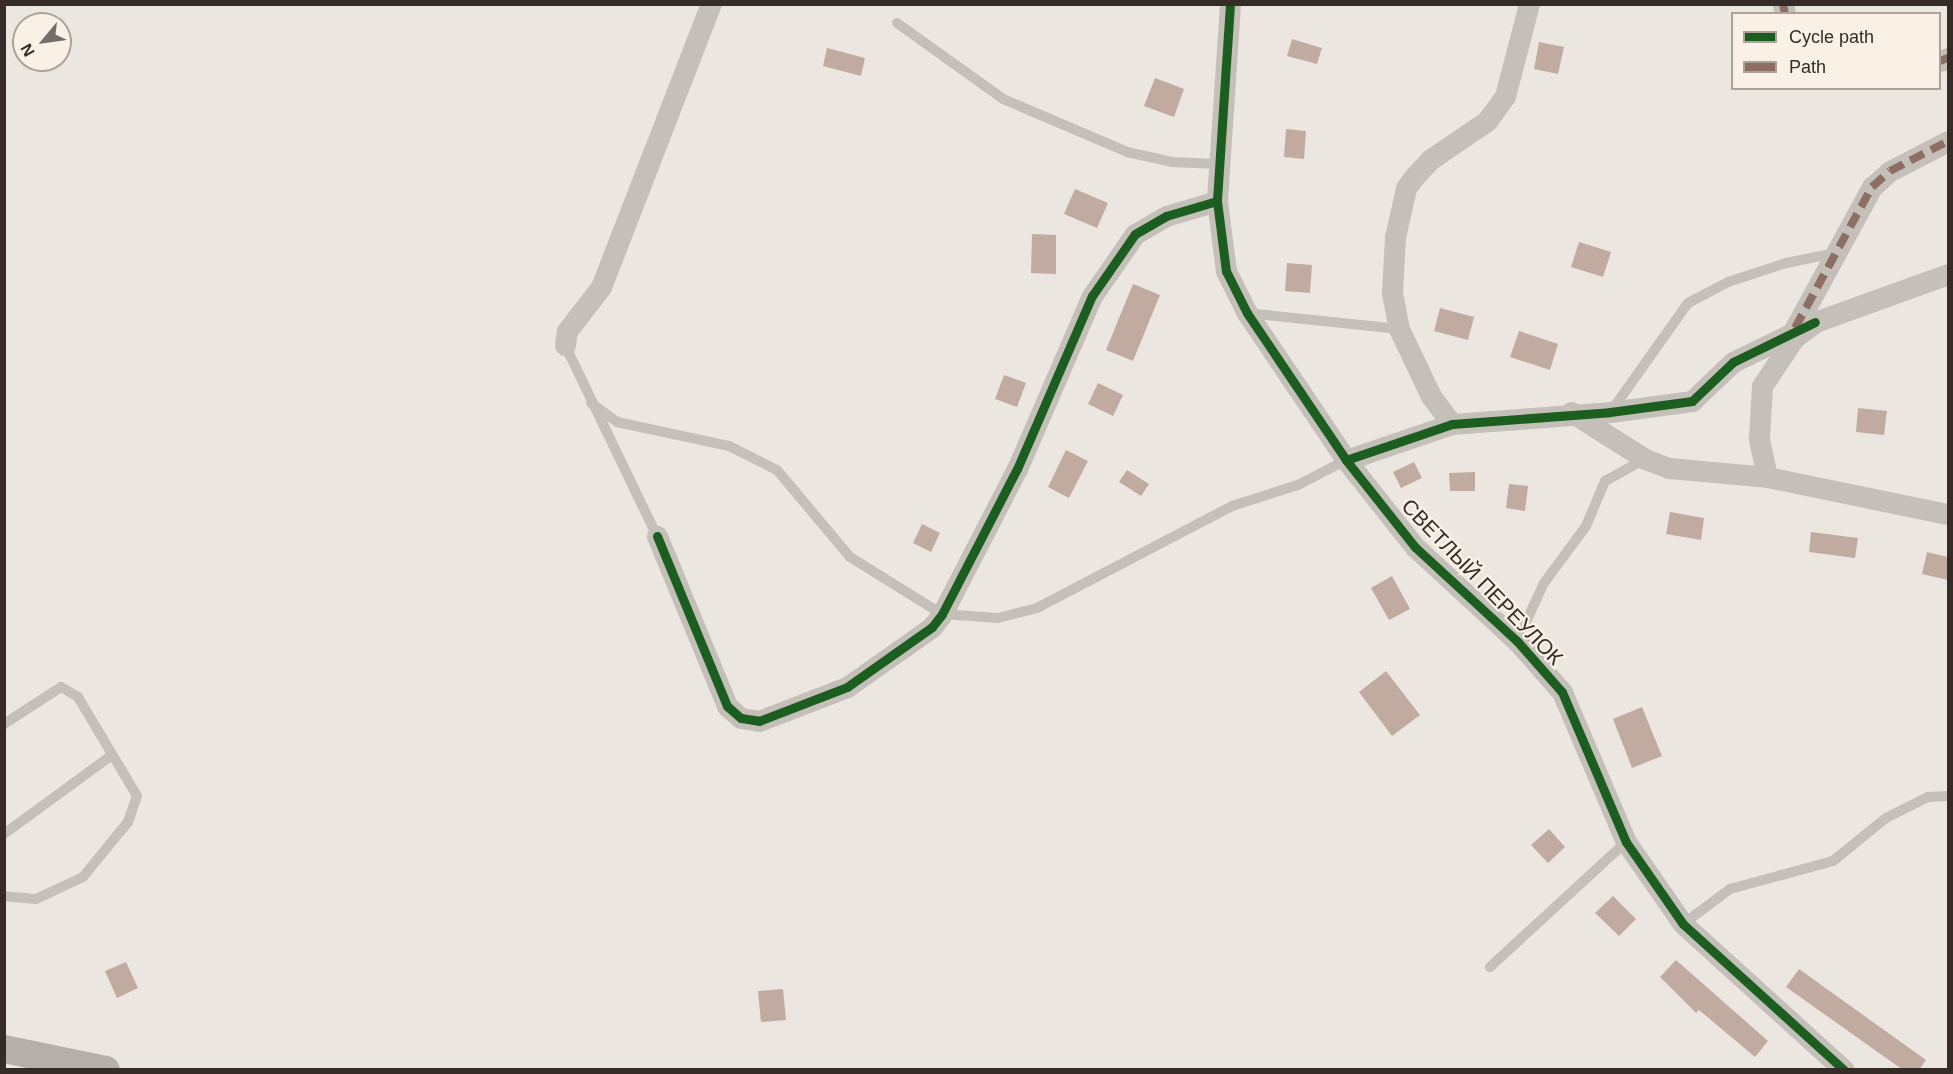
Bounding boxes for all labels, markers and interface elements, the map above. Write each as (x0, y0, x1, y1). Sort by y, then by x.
north arrow (12, 12, 72, 72)
legend (1731, 12, 1941, 90)
text: Cycle path (1789, 27, 1874, 47)
text: N (17, 41, 38, 59)
text: Path (1789, 57, 1826, 77)
street label: СВЕТЛЫЙ ПЕРЕУЛОК (1396, 494, 1568, 670)

